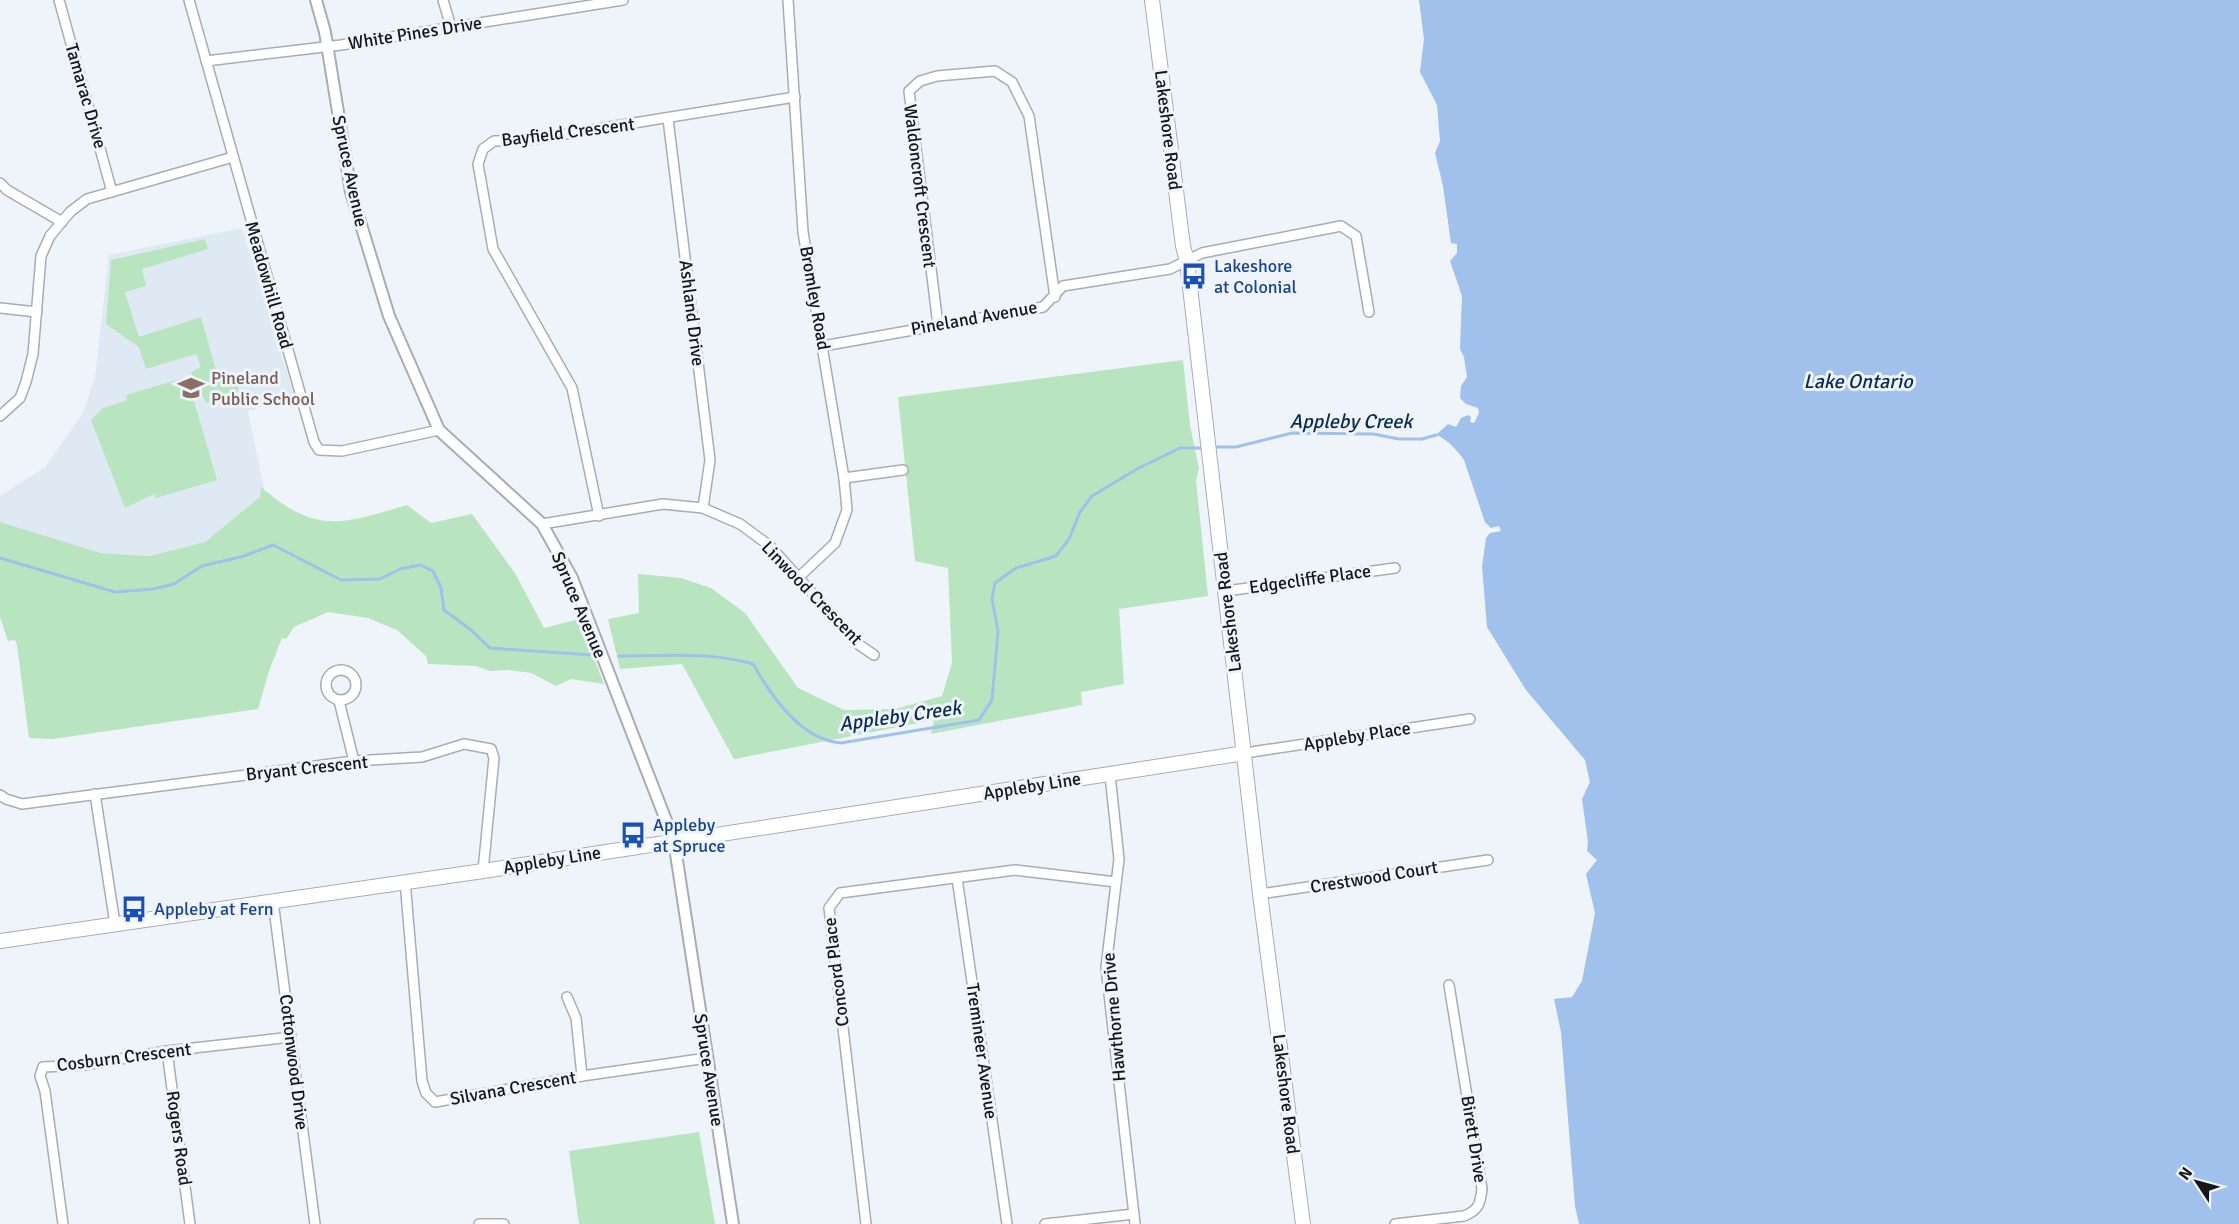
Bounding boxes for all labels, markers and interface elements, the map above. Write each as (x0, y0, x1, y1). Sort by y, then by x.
street label: White Pines Drive (347, 12, 483, 54)
street label: Tamarac Drive (60, 41, 112, 151)
street label: Lakeshore Road (1150, 69, 1186, 191)
street label: Waldoncroft Crescent (899, 103, 941, 269)
street label: Spruce Avenue (327, 113, 373, 229)
street label: Bayfield Crescent (500, 113, 636, 151)
street label: Meadowhill Road (240, 219, 298, 351)
street label: Bromley Road (795, 244, 835, 352)
place label: Lakeshore at Colonial (1214, 255, 1297, 298)
street label: Ashland Drive (675, 259, 709, 367)
bus stop icon: Lakeshore at Colonial (1179, 261, 1209, 291)
street label: Pineland Avenue (909, 296, 1039, 340)
place label: Pineland Public School (211, 367, 315, 410)
water label: Lake Ontario (1803, 369, 1914, 394)
school or university icon: Pineland Public School (176, 373, 206, 403)
water label: Appleby Creek (1290, 409, 1414, 434)
street label: Linwood Crescent (757, 536, 867, 650)
street label: Spruce Avenue (547, 548, 611, 662)
street label: Lakeshore Road (1210, 551, 1246, 673)
street label: Edgecliffe Place (1248, 560, 1372, 598)
water label: Appleby Creek (838, 695, 964, 737)
street label: Appleby Place (1302, 717, 1412, 755)
street label: Bryant Crescent (245, 751, 369, 785)
street label: Appleby Line (981, 767, 1083, 805)
place label: Appleby at Spruce (653, 814, 726, 857)
bus stop icon: Appleby at Spruce (618, 820, 648, 850)
street label: Appleby Line (501, 841, 603, 879)
street label: Crestwood Court (1309, 856, 1439, 898)
bus stop icon: Appleby at Fern (119, 894, 149, 924)
place label: Appleby at Fern (154, 898, 274, 920)
street label: Concord Place (818, 916, 854, 1028)
street label: Hawthorne Drive (1097, 952, 1131, 1082)
street label: Tremineer Avenue (962, 982, 1002, 1120)
street label: Cottonwood Drive (275, 993, 313, 1131)
street label: Spruce Avenue (689, 1012, 729, 1128)
street label: Lakeshore Road (1268, 1033, 1304, 1155)
street label: Cosburn Crescent (56, 1038, 192, 1076)
street label: Silvana Crescent (448, 1066, 578, 1110)
street label: Rogers Road (161, 1089, 197, 1187)
street label: Birett Drive (1456, 1094, 1492, 1184)
north arrow (2167, 1152, 2227, 1212)
text: N (2174, 1163, 2197, 1184)

